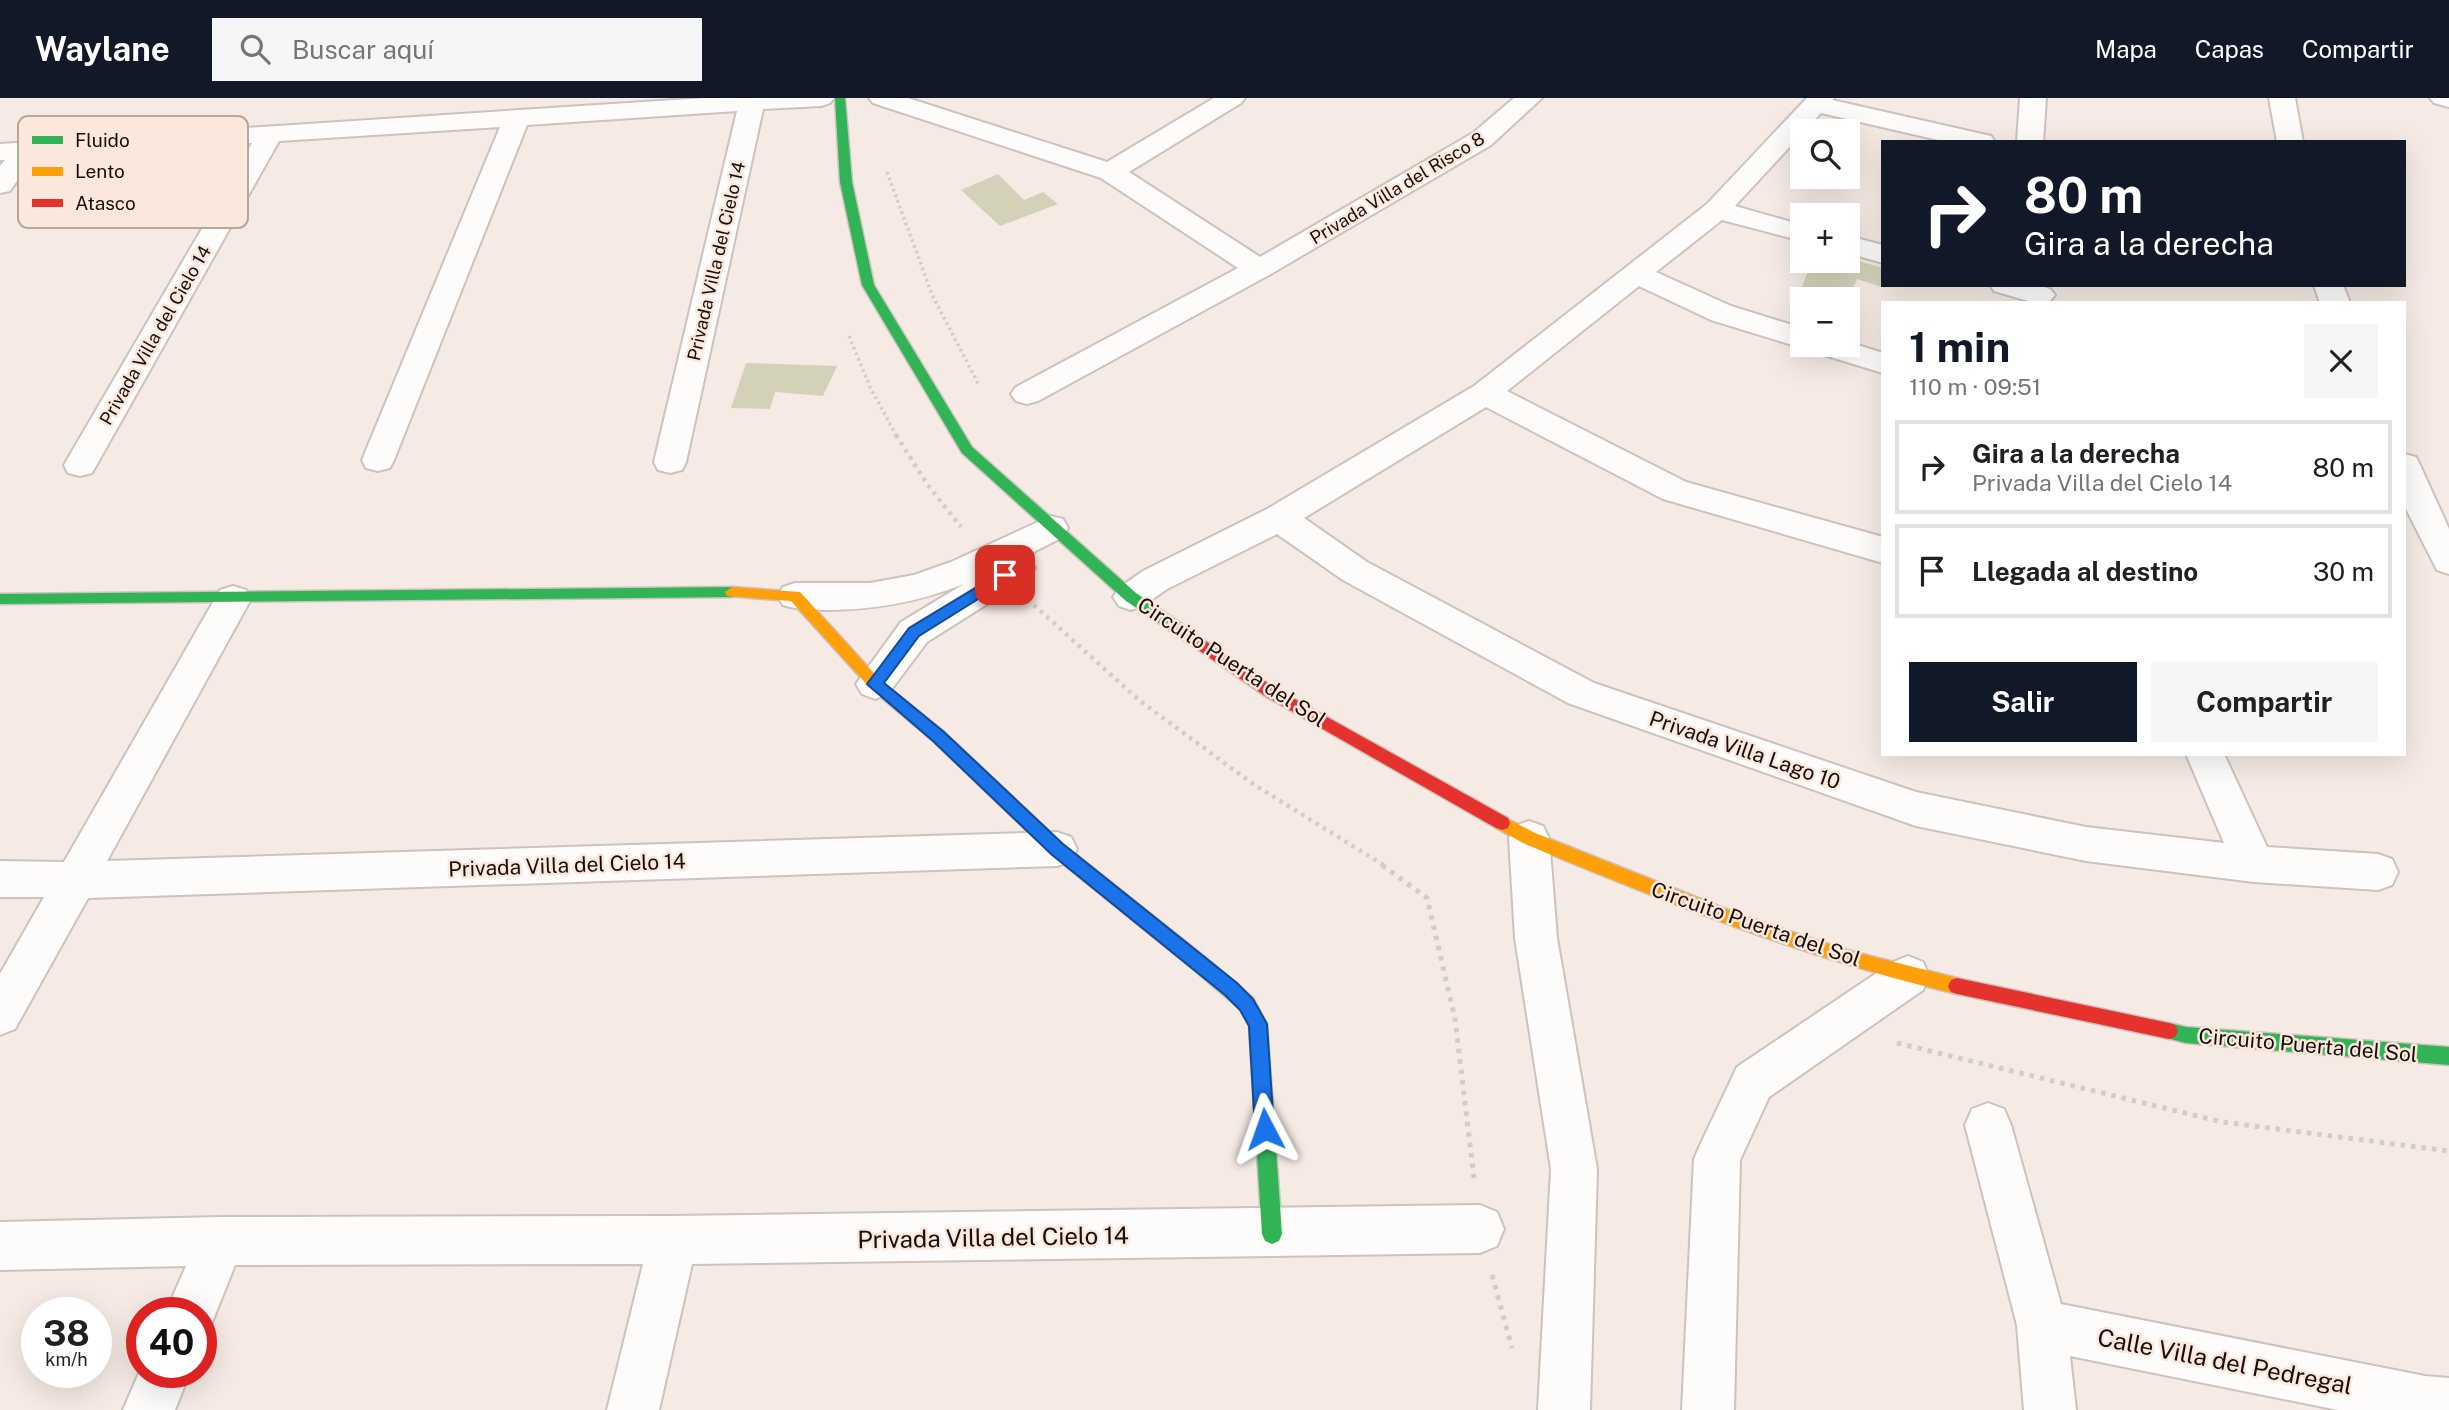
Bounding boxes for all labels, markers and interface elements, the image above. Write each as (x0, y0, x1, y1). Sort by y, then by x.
search box (212, 18, 702, 81)
text: Waylane (35, 30, 170, 68)
icon: search (236, 30, 274, 68)
text: Buscar aquí (292, 34, 434, 65)
text: Mapa (2095, 35, 2157, 63)
text: Capas (2195, 35, 2264, 63)
text: Compartir (2302, 35, 2414, 63)
legend (18, 116, 248, 228)
map controls (1790, 119, 1860, 357)
button: search (1790, 119, 1860, 189)
street label: Privada Villa del Risco 8 (1306, 128, 1488, 248)
text: Fluido (75, 129, 130, 151)
street label: Privada Villa del Cielo 14 (683, 159, 749, 363)
text: Lento (75, 160, 125, 182)
text: 80 m (2024, 166, 2143, 224)
icon: right (1909, 168, 2000, 259)
text: Atasco (75, 192, 136, 214)
button: + (1790, 203, 1860, 273)
text: Gira a la derecha (2024, 225, 2274, 262)
street label: Privada Villa del Cielo 14 (95, 242, 215, 428)
button: − (1790, 287, 1860, 357)
text: 1 min (1909, 322, 2010, 371)
button: close (2304, 324, 2378, 398)
text: 110 m · 09:51 (1909, 373, 2041, 400)
text: Gira a la derecha (1972, 438, 2180, 469)
icon: right (1913, 448, 1951, 486)
text: 80 m (2313, 452, 2374, 483)
text: Privada Villa del Cielo 14 (1972, 469, 2232, 496)
pin (975, 545, 1035, 605)
icon: arrive (1913, 552, 1951, 590)
icon: arrive (986, 556, 1024, 594)
text: Llegada al destino (1972, 556, 2198, 587)
text: 30 m (2313, 556, 2374, 587)
street label: Circuito Puerta del Sol (1133, 592, 1331, 732)
button: Salir (1909, 662, 2137, 742)
button: Compartir (2151, 662, 2378, 742)
street label: Privada Villa Lago 10 (1646, 706, 1844, 794)
street label: Privada Villa del Cielo 14 (448, 848, 686, 882)
street label: Circuito Puerta del Sol (1648, 876, 1864, 972)
street label: Circuito Puerta del Sol (2198, 1023, 2418, 1067)
position arrow (1228, 1092, 1302, 1166)
street label: Privada Villa del Cielo 14 (857, 1221, 1129, 1253)
speed limit sign: 40 (126, 1297, 217, 1388)
text: 38 (43, 1313, 90, 1354)
street label: Calle Villa del Pedregal (2095, 1323, 2355, 1399)
text: km/h (45, 1349, 88, 1370)

